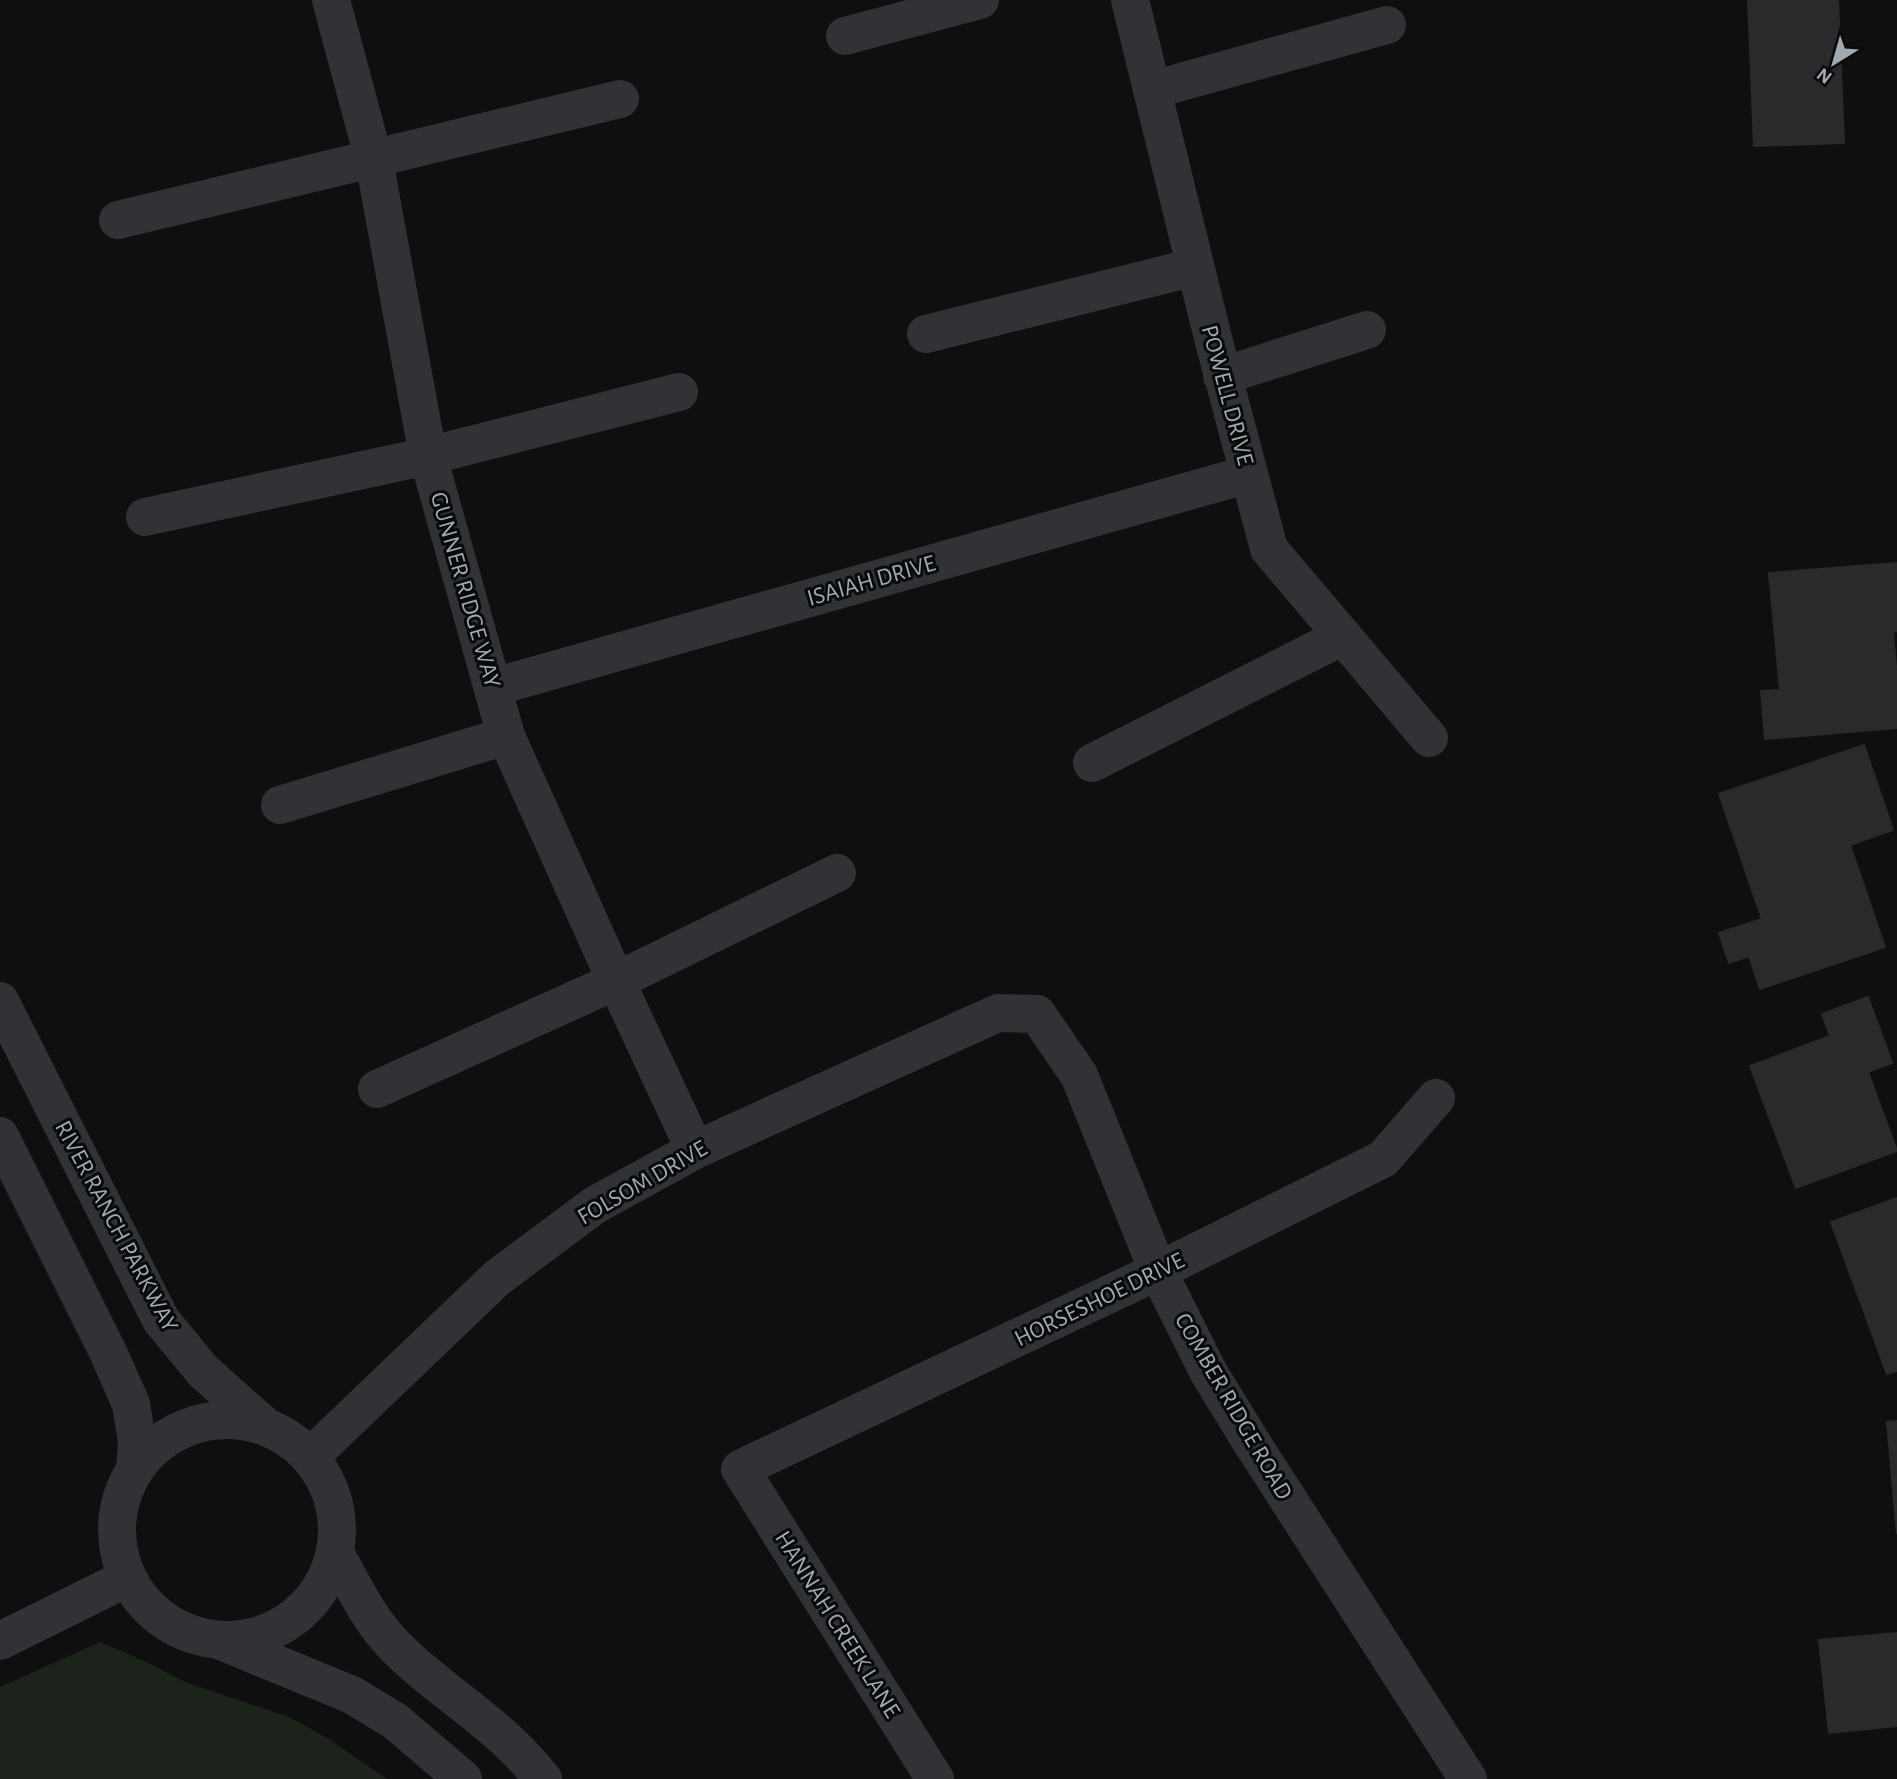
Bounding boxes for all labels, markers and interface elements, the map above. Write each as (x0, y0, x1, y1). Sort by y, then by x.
north arrow (1799, 28, 1869, 98)
text: N (1814, 64, 1836, 87)
street label: POWELL DRIVE (1197, 323, 1257, 468)
street label: GUNNER RIDGE WAY (426, 490, 505, 691)
street label: ISAIAH DRIVE (804, 551, 939, 611)
street label: RIVER RANCH PARKWAY (50, 1117, 182, 1336)
street label: FOLSOM DRIVE (574, 1136, 712, 1230)
street label: HORSESHOE DRIVE (1011, 1248, 1188, 1351)
street label: COMBER RIDGE ROAD (1170, 1309, 1296, 1504)
street label: HANNAH CREEK LANE (770, 1527, 905, 1722)

